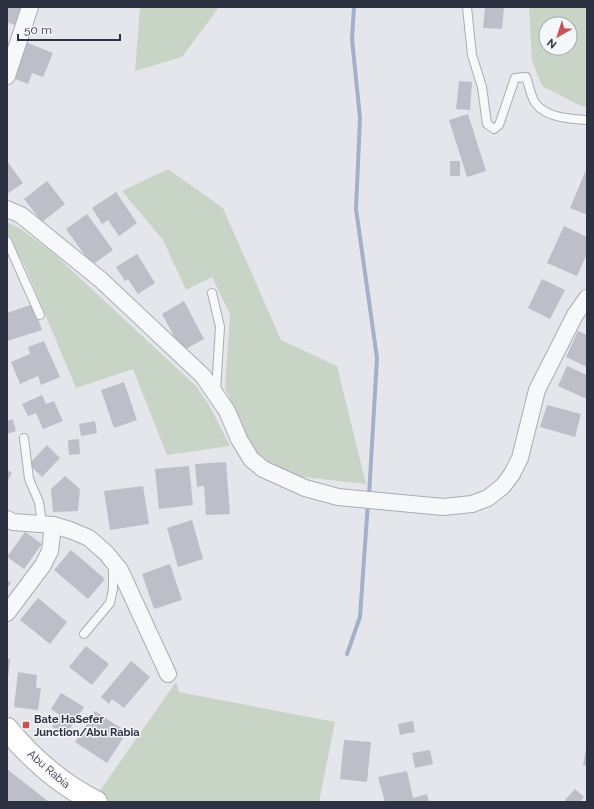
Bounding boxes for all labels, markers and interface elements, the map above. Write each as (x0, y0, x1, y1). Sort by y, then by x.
scale bar (18, 16, 120, 42)
north arrow (538, 16, 578, 56)
text: 50 m (24, 23, 52, 37)
text: N (545, 36, 559, 51)
place label: Bate HaSefer Junction/Abu Rabia (34, 713, 140, 739)
marker: Bate HaSefer Junction/Abu Rabia (21, 720, 31, 730)
street label: Abu Rabia (25, 747, 72, 791)

